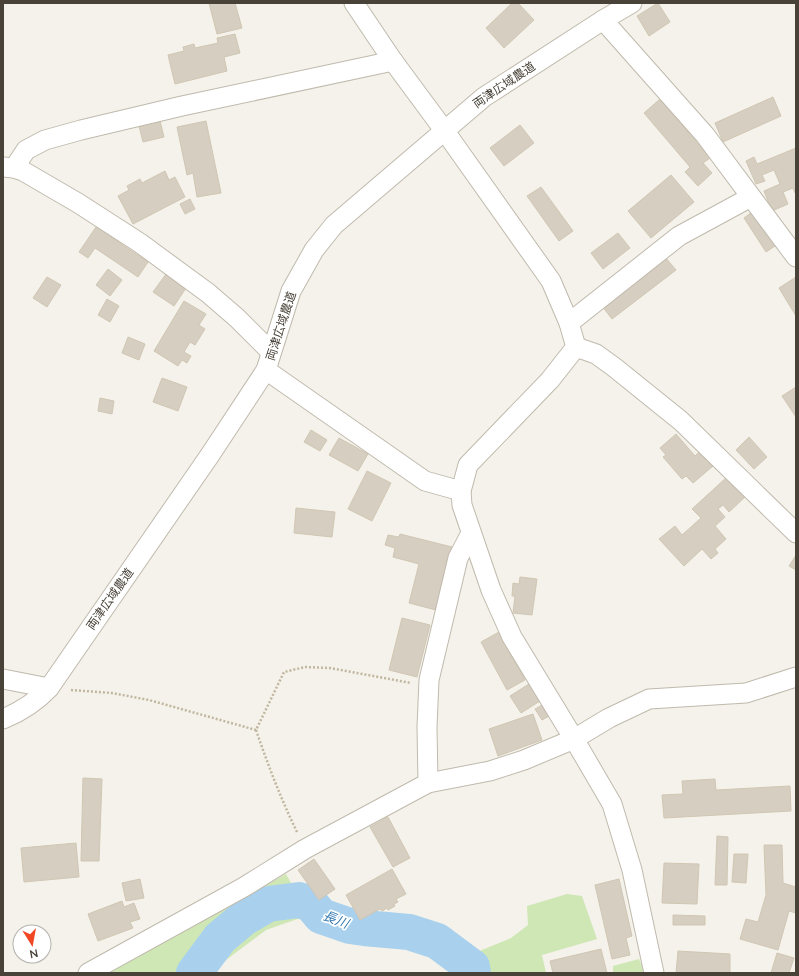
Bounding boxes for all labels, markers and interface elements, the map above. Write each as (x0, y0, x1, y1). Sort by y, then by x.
street label: 両津広域農道 (470, 58, 538, 111)
street label: 両津広域農道 (262, 289, 299, 362)
street label: 両津広域農道 (83, 565, 136, 633)
water label: 長川 (321, 907, 353, 932)
north arrow (12, 924, 52, 964)
text: N (29, 947, 39, 961)

